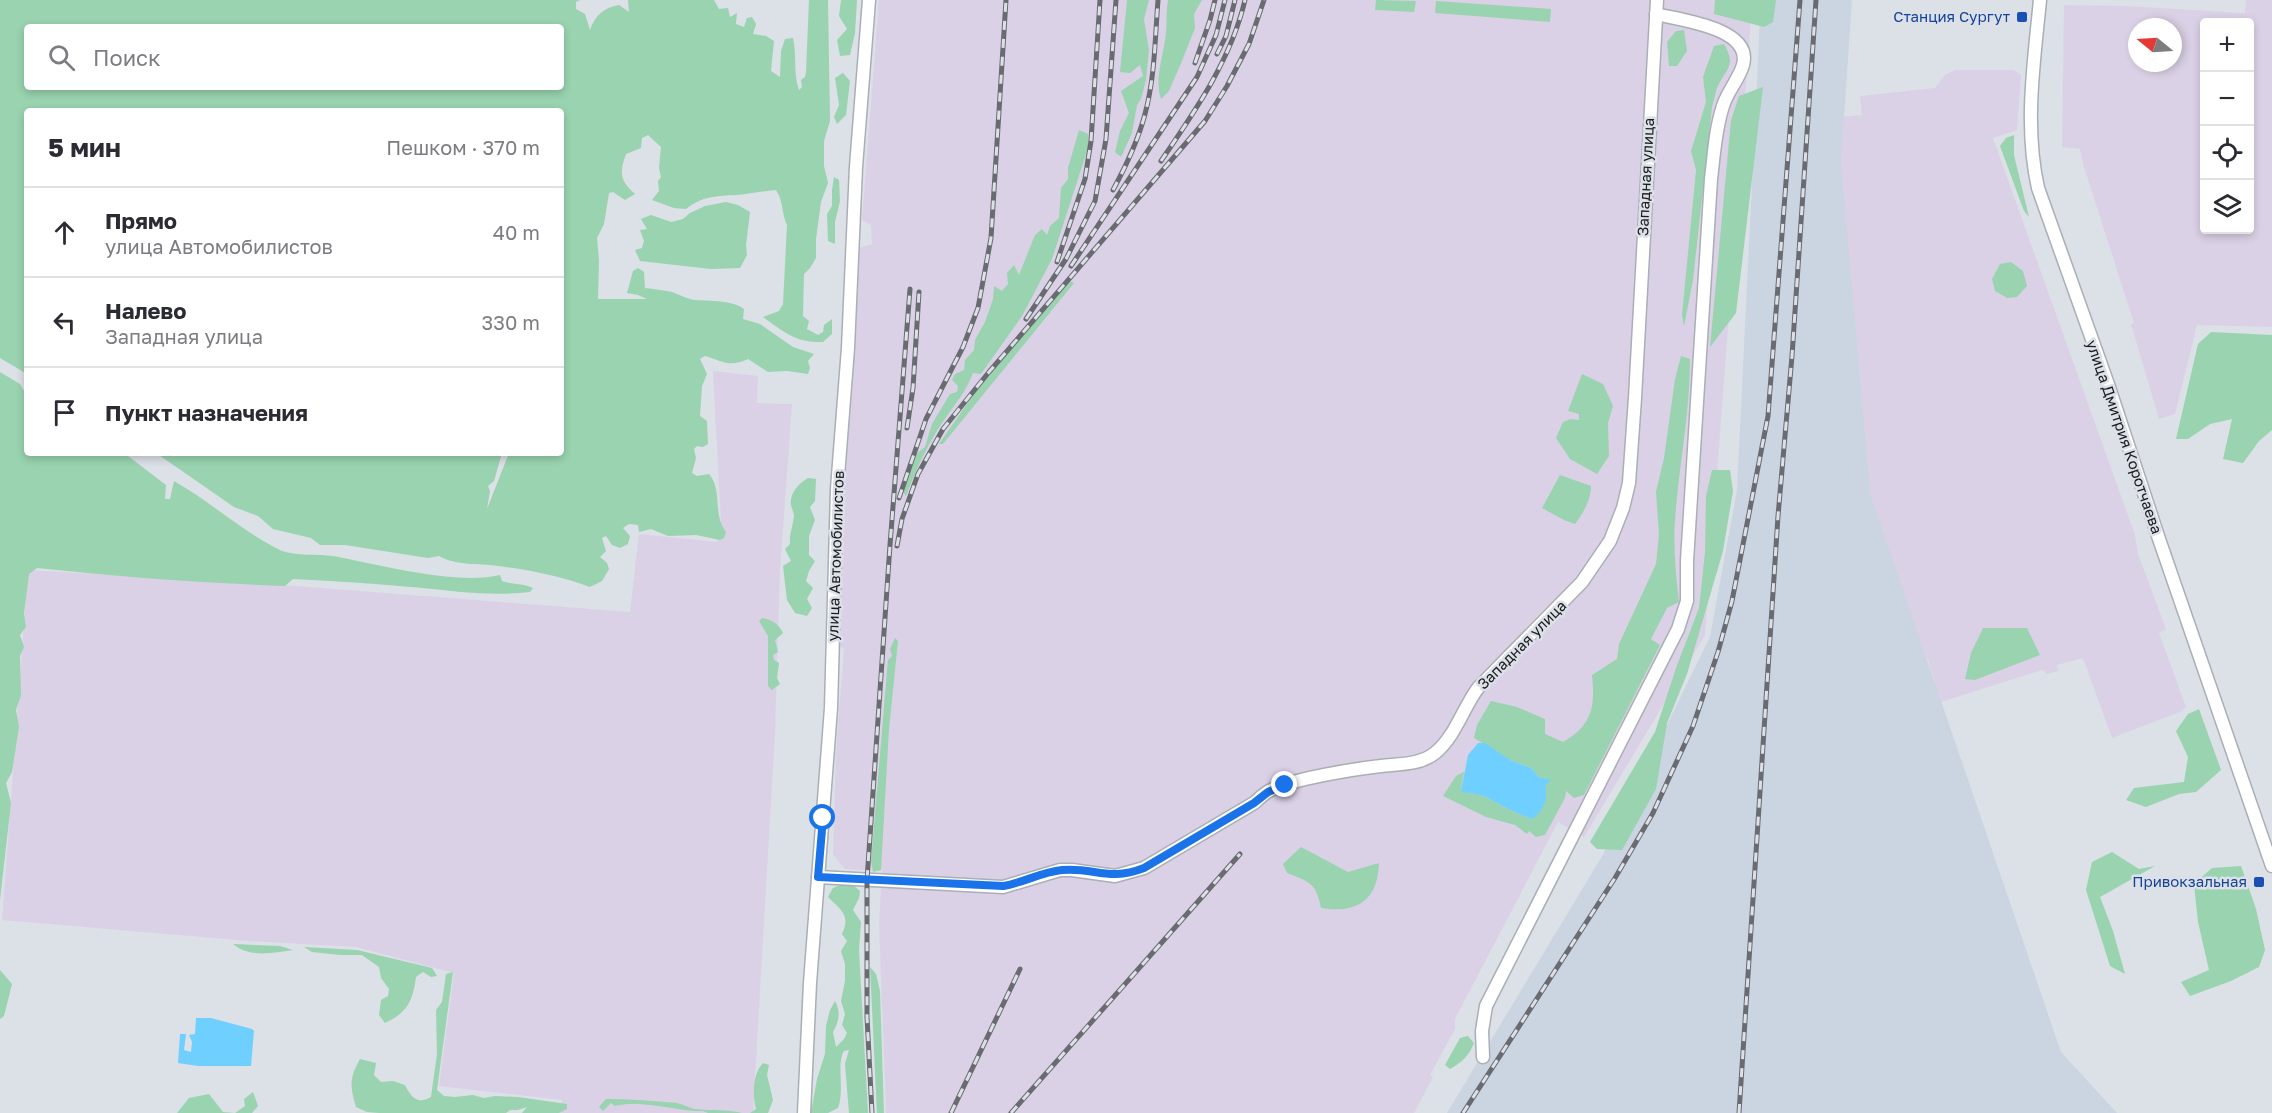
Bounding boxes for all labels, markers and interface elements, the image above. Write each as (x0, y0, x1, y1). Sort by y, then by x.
place label: Станция Сургут (1893, 7, 2011, 25)
marker: Станция Сургут (2015, 10, 2029, 24)
north arrow (2128, 18, 2182, 72)
map controls (2200, 18, 2254, 234)
button: + (2200, 18, 2254, 72)
search box (24, 24, 564, 90)
icon: search (45, 41, 78, 74)
text: Поиск (93, 44, 161, 71)
button: − (2200, 72, 2254, 126)
street label: Западная улица (1633, 117, 1657, 237)
button: locate (2200, 126, 2254, 180)
text: 5 мин (48, 132, 121, 163)
text: Пешком · 370 m (386, 135, 540, 159)
button: layers (2200, 180, 2254, 234)
text: Прямо (105, 207, 177, 234)
icon: ahead (48, 216, 81, 249)
text: 40 m (493, 220, 540, 244)
text: улица Автомобилистов (105, 234, 333, 258)
text: Налево (105, 297, 187, 324)
icon: left (48, 306, 81, 339)
text: 330 m (482, 310, 540, 334)
text: Западная улица (105, 324, 263, 348)
street label: улица Дмитрия Коротчаева (2083, 337, 2167, 536)
icon: arrive (48, 396, 81, 429)
text: Пункт назначения (105, 399, 308, 426)
street label: улица Автомобилистов (823, 470, 847, 642)
street label: Западная улица (1473, 596, 1570, 693)
route end (1271, 771, 1297, 797)
route start (809, 804, 835, 830)
place label: Привокзальная (2132, 872, 2247, 890)
marker: Привокзальная (2252, 875, 2266, 889)

